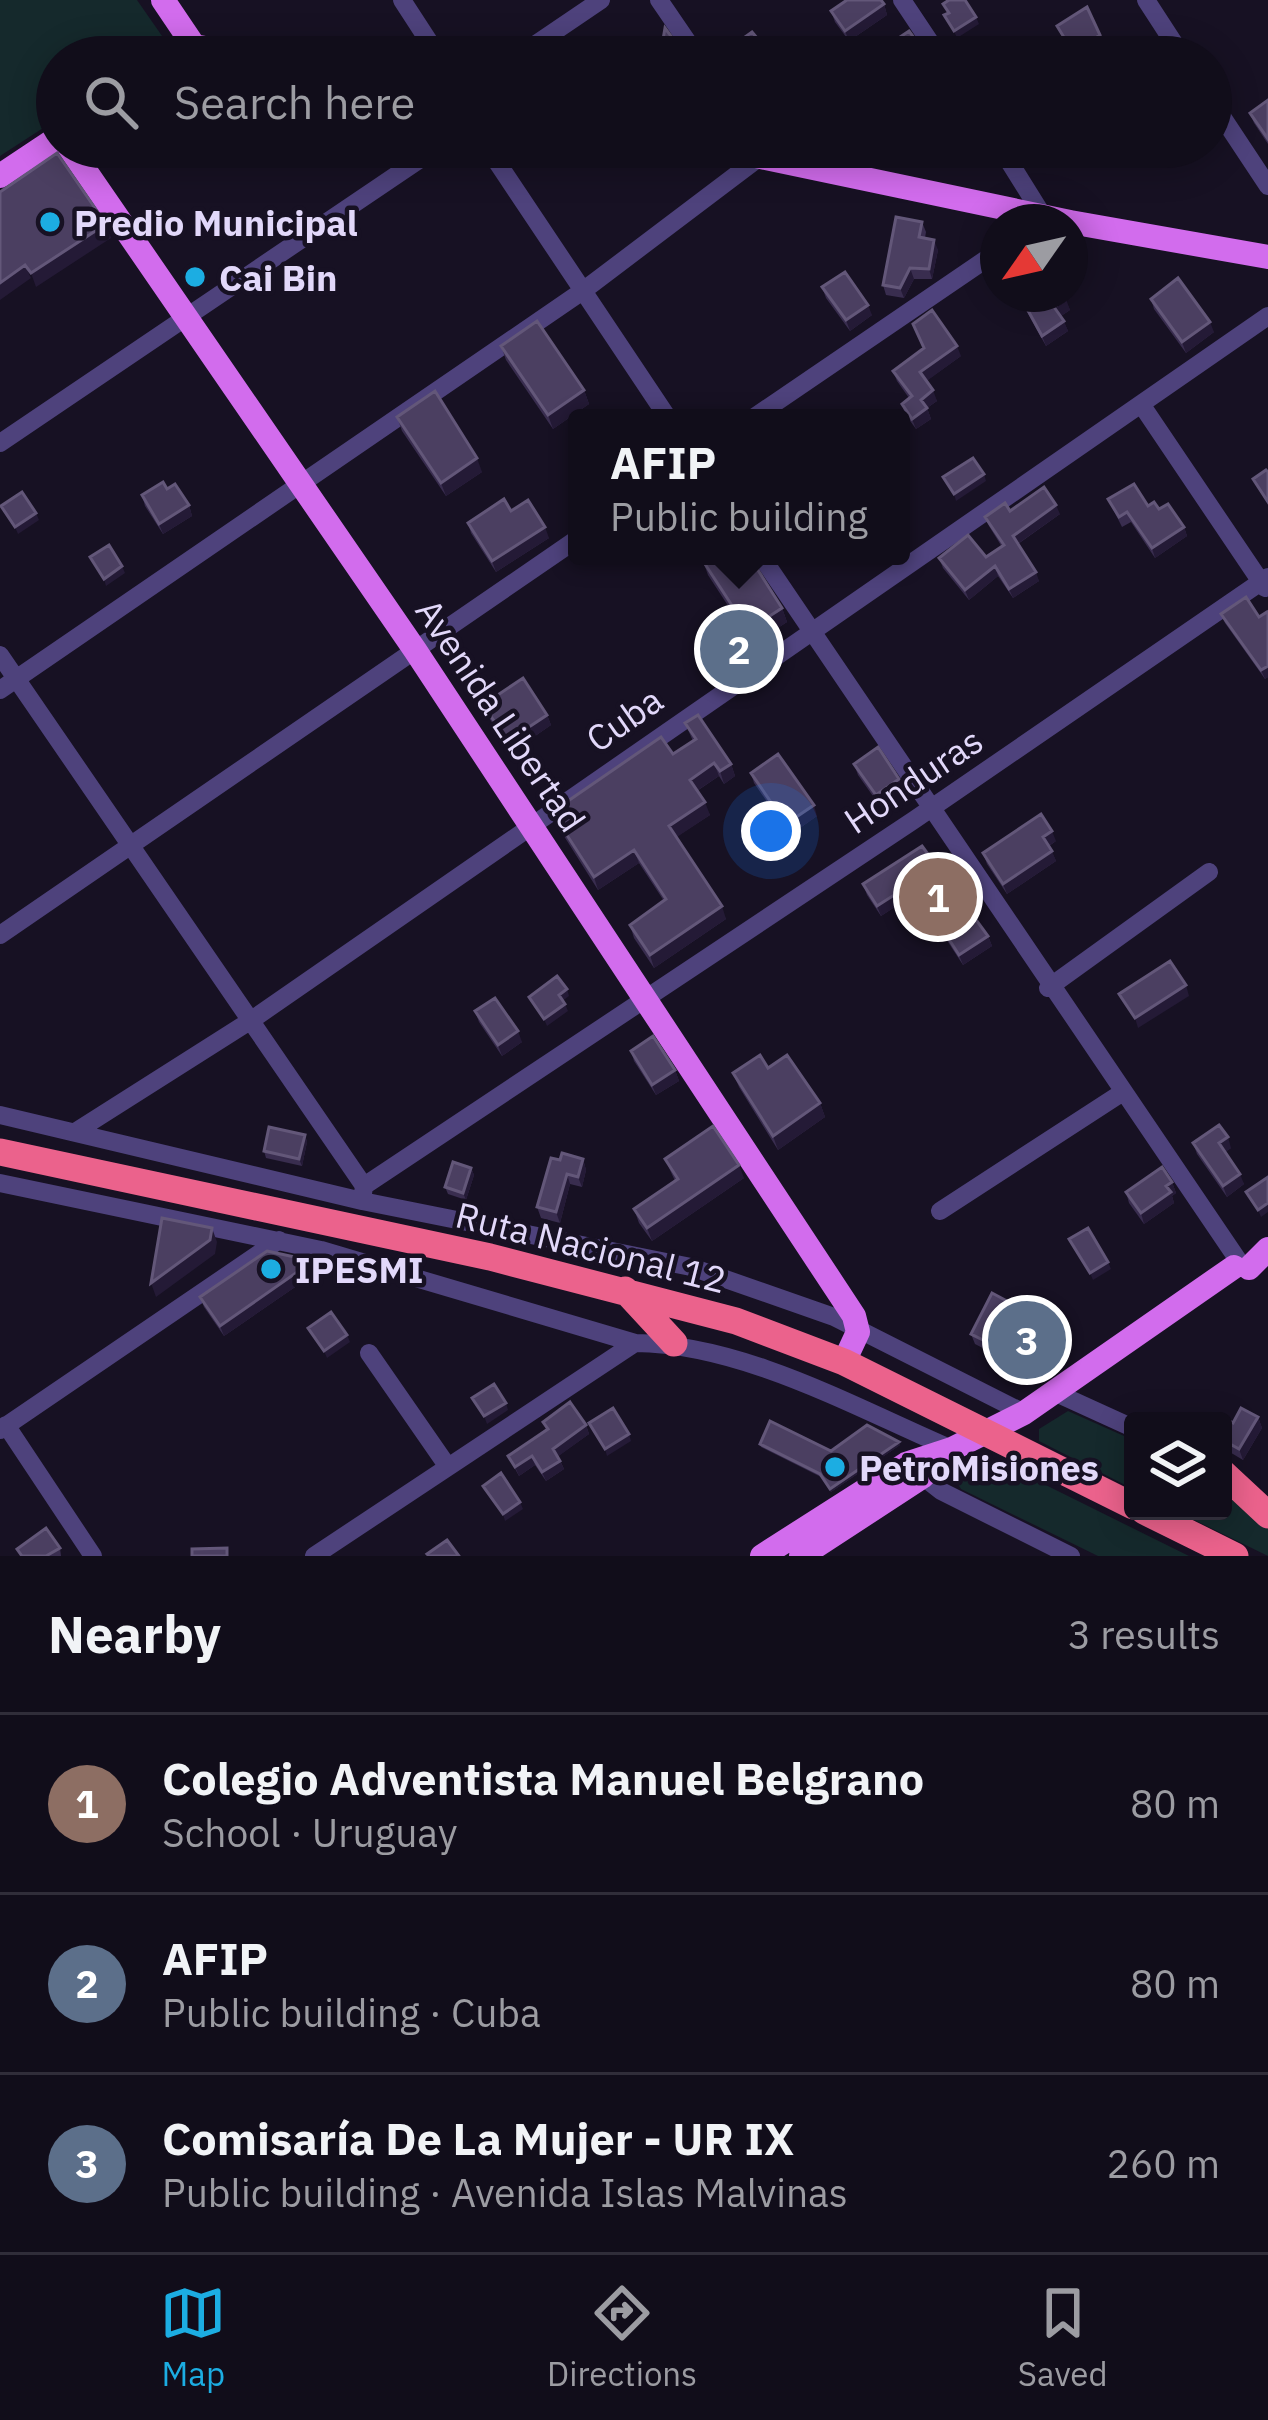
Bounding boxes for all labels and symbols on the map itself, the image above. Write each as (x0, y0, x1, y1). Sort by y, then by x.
place label: Predio Municipal (74, 199, 358, 246)
north arrow (980, 204, 1088, 312)
marker: Predio Municipal (37, 209, 63, 235)
place label: Cai Bin (219, 254, 337, 301)
marker: Cai Bin (182, 264, 208, 290)
street label: Avenida Libertad (406, 589, 596, 841)
pin: 2 (700, 604, 778, 694)
street label: Cuba (577, 676, 671, 762)
street label: Honduras (835, 717, 991, 843)
your location (741, 801, 801, 861)
pin: 1 (899, 852, 977, 942)
street label: Ruta Nacional 12 (451, 1191, 731, 1303)
place label: IPESMI (295, 1246, 424, 1293)
marker: IPESMI (258, 1256, 284, 1282)
pin: 3 (988, 1295, 1066, 1385)
place label: PetroMisiones (859, 1444, 1099, 1491)
marker: PetroMisiones (822, 1454, 848, 1480)

